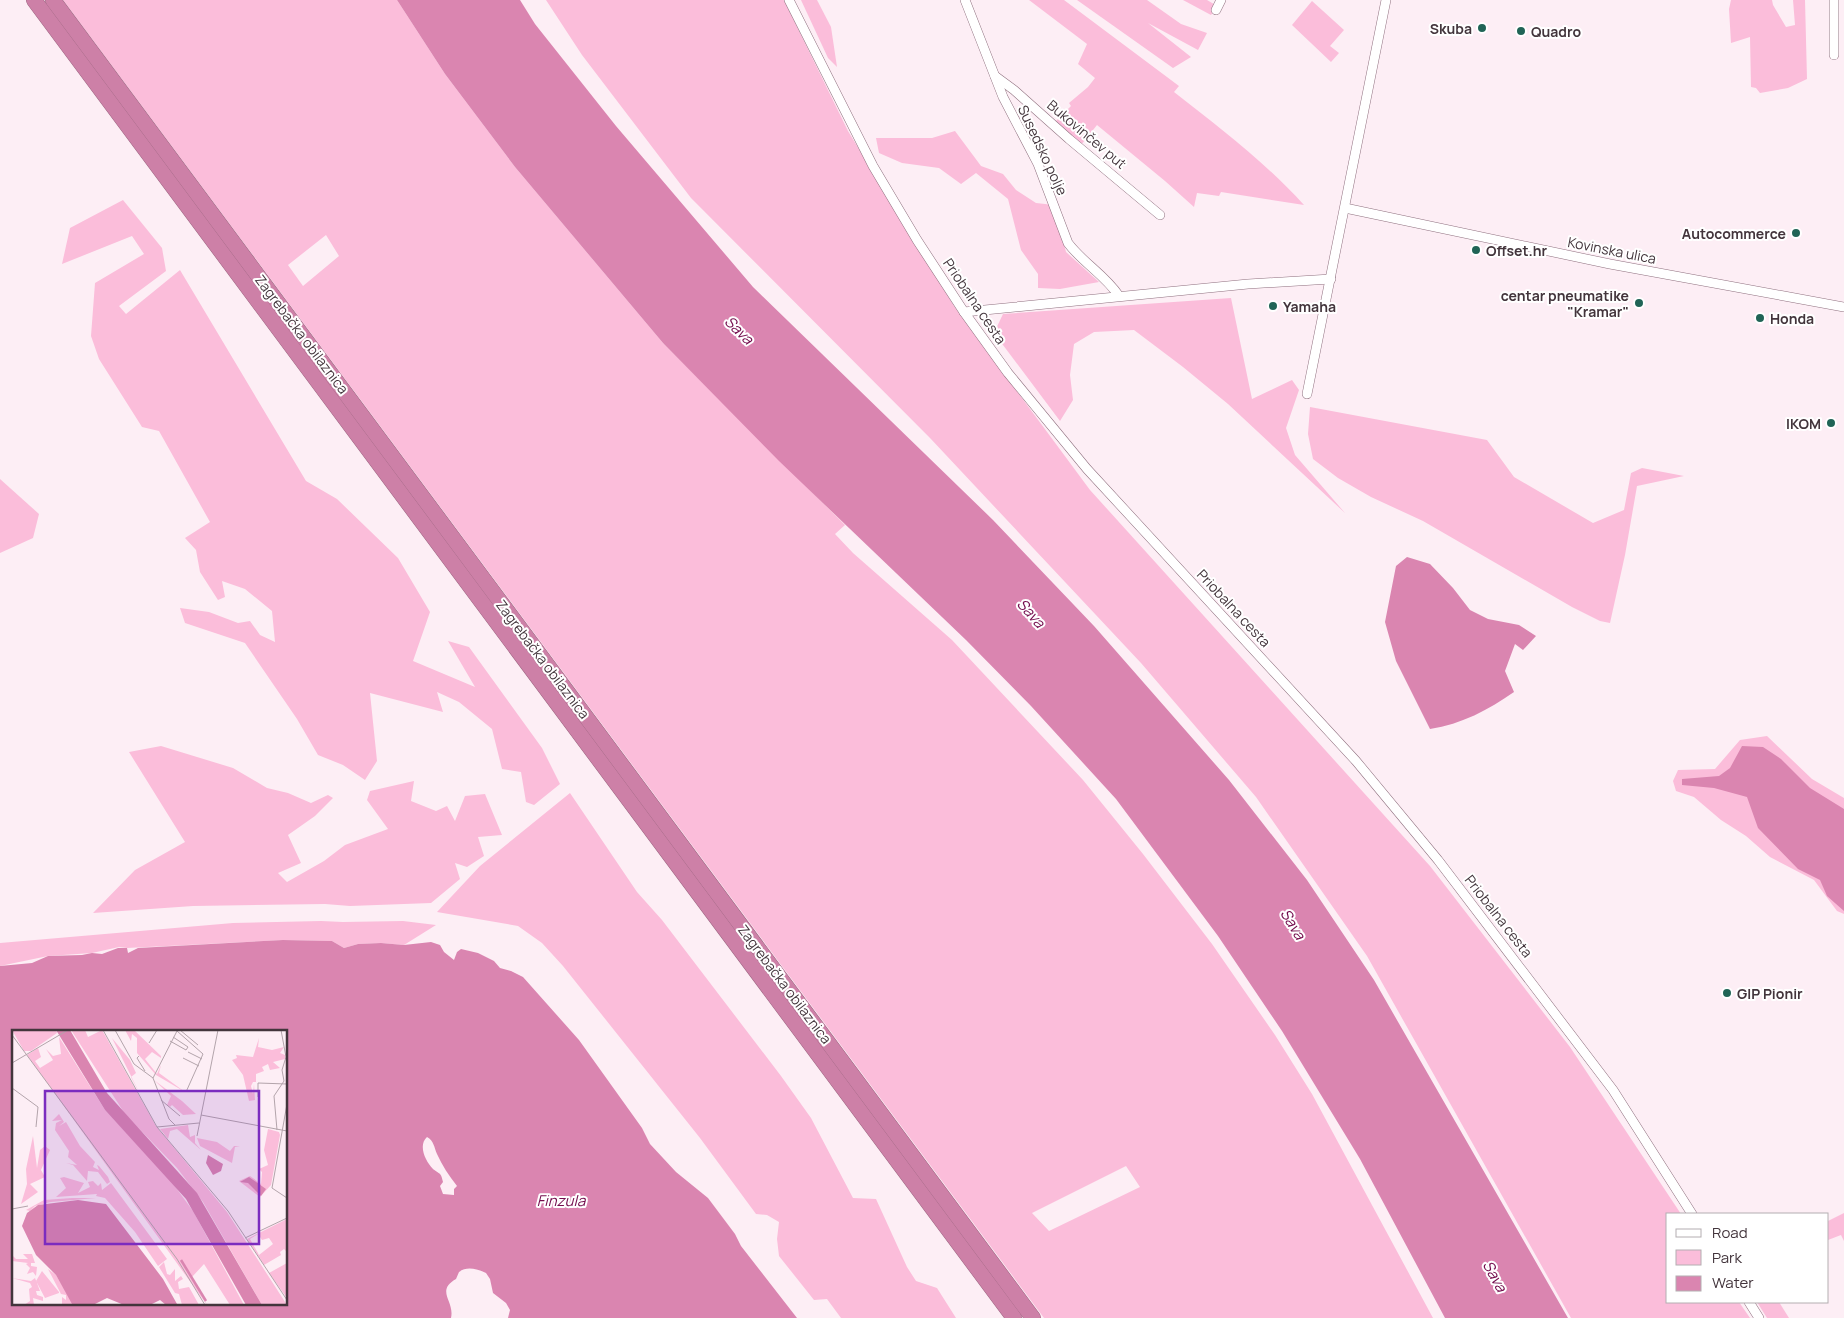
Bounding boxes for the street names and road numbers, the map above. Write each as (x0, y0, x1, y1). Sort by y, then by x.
street label: Bukovinčev put (1043, 95, 1131, 173)
street label: Susedsko polje (1014, 102, 1072, 198)
street label: Kovinska ulica (1566, 232, 1658, 268)
street label: Priobalna cesta (939, 254, 1011, 348)
street label: Zagrebačka obilaznica (251, 271, 353, 397)
street label: Priobalna cesta (1193, 565, 1275, 651)
street label: Zagrebačka obilaznica (492, 596, 594, 722)
street label: Priobalna cesta (1461, 871, 1537, 961)
street label: Zagrebačka obilaznica (734, 921, 836, 1047)

